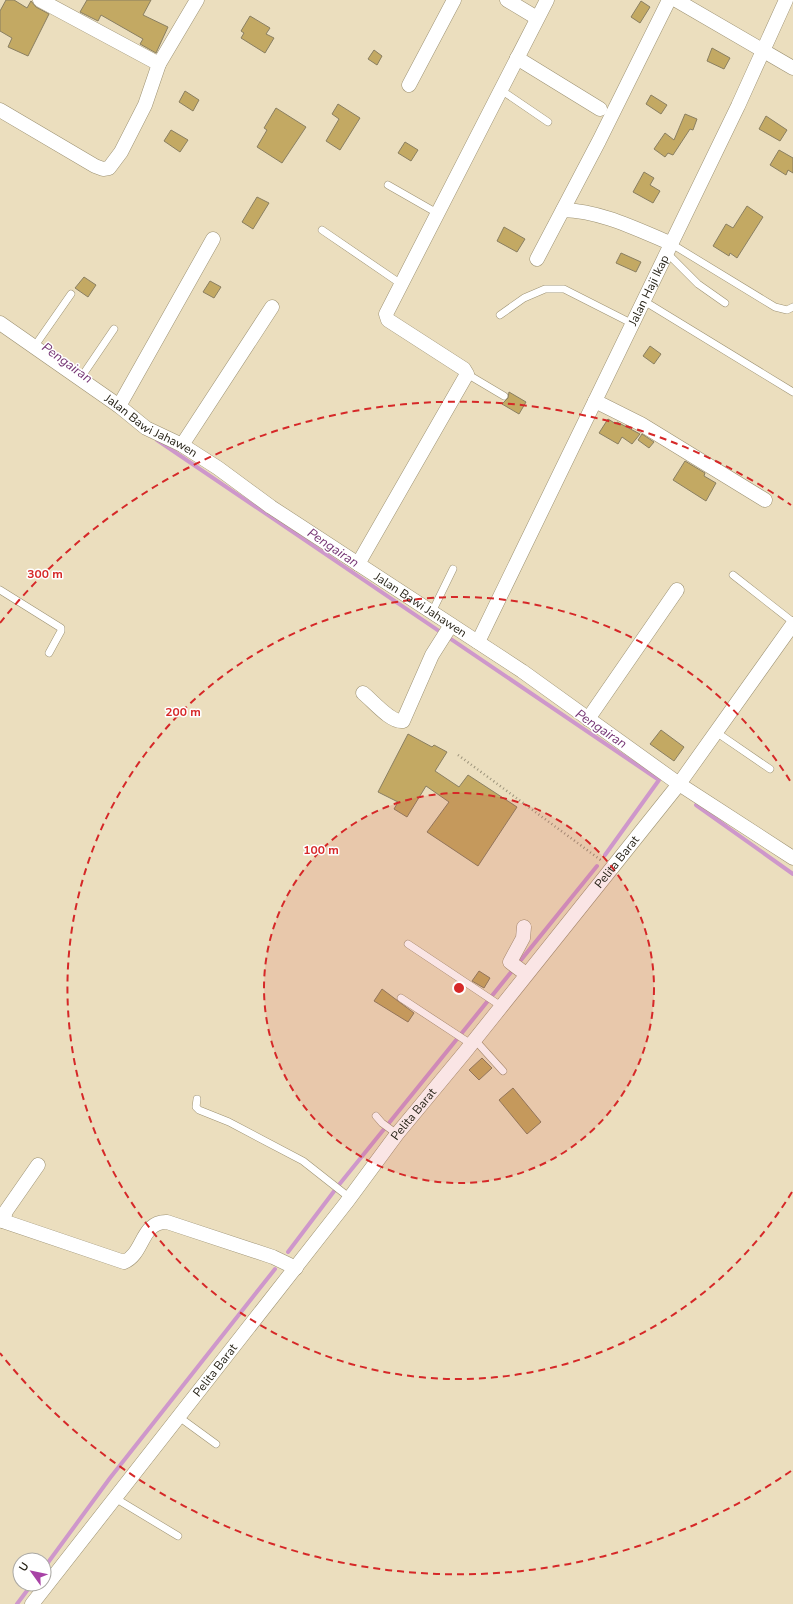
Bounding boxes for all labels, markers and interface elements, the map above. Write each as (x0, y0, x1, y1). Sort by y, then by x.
street label: Jalan Haji Ikap (624, 252, 673, 329)
water label: Pengairan (38, 338, 96, 388)
street label: Jalan Bawi Jahawen (101, 390, 201, 461)
water label: Pengairan (304, 524, 362, 572)
text: 300 m (27, 566, 63, 582)
street label: Jalan Bawi Jahawen (371, 568, 470, 641)
text: 200 m (165, 704, 201, 720)
water label: Pengairan (572, 705, 630, 753)
street label: Pelita Barat (591, 832, 643, 891)
text: 100 m (303, 842, 339, 858)
centre of rings (452, 981, 466, 995)
street label: Pelita Barat (387, 1084, 440, 1143)
street label: Pelita Barat (189, 1340, 241, 1400)
north arrow (12, 1552, 52, 1592)
text: U (16, 1559, 33, 1574)

